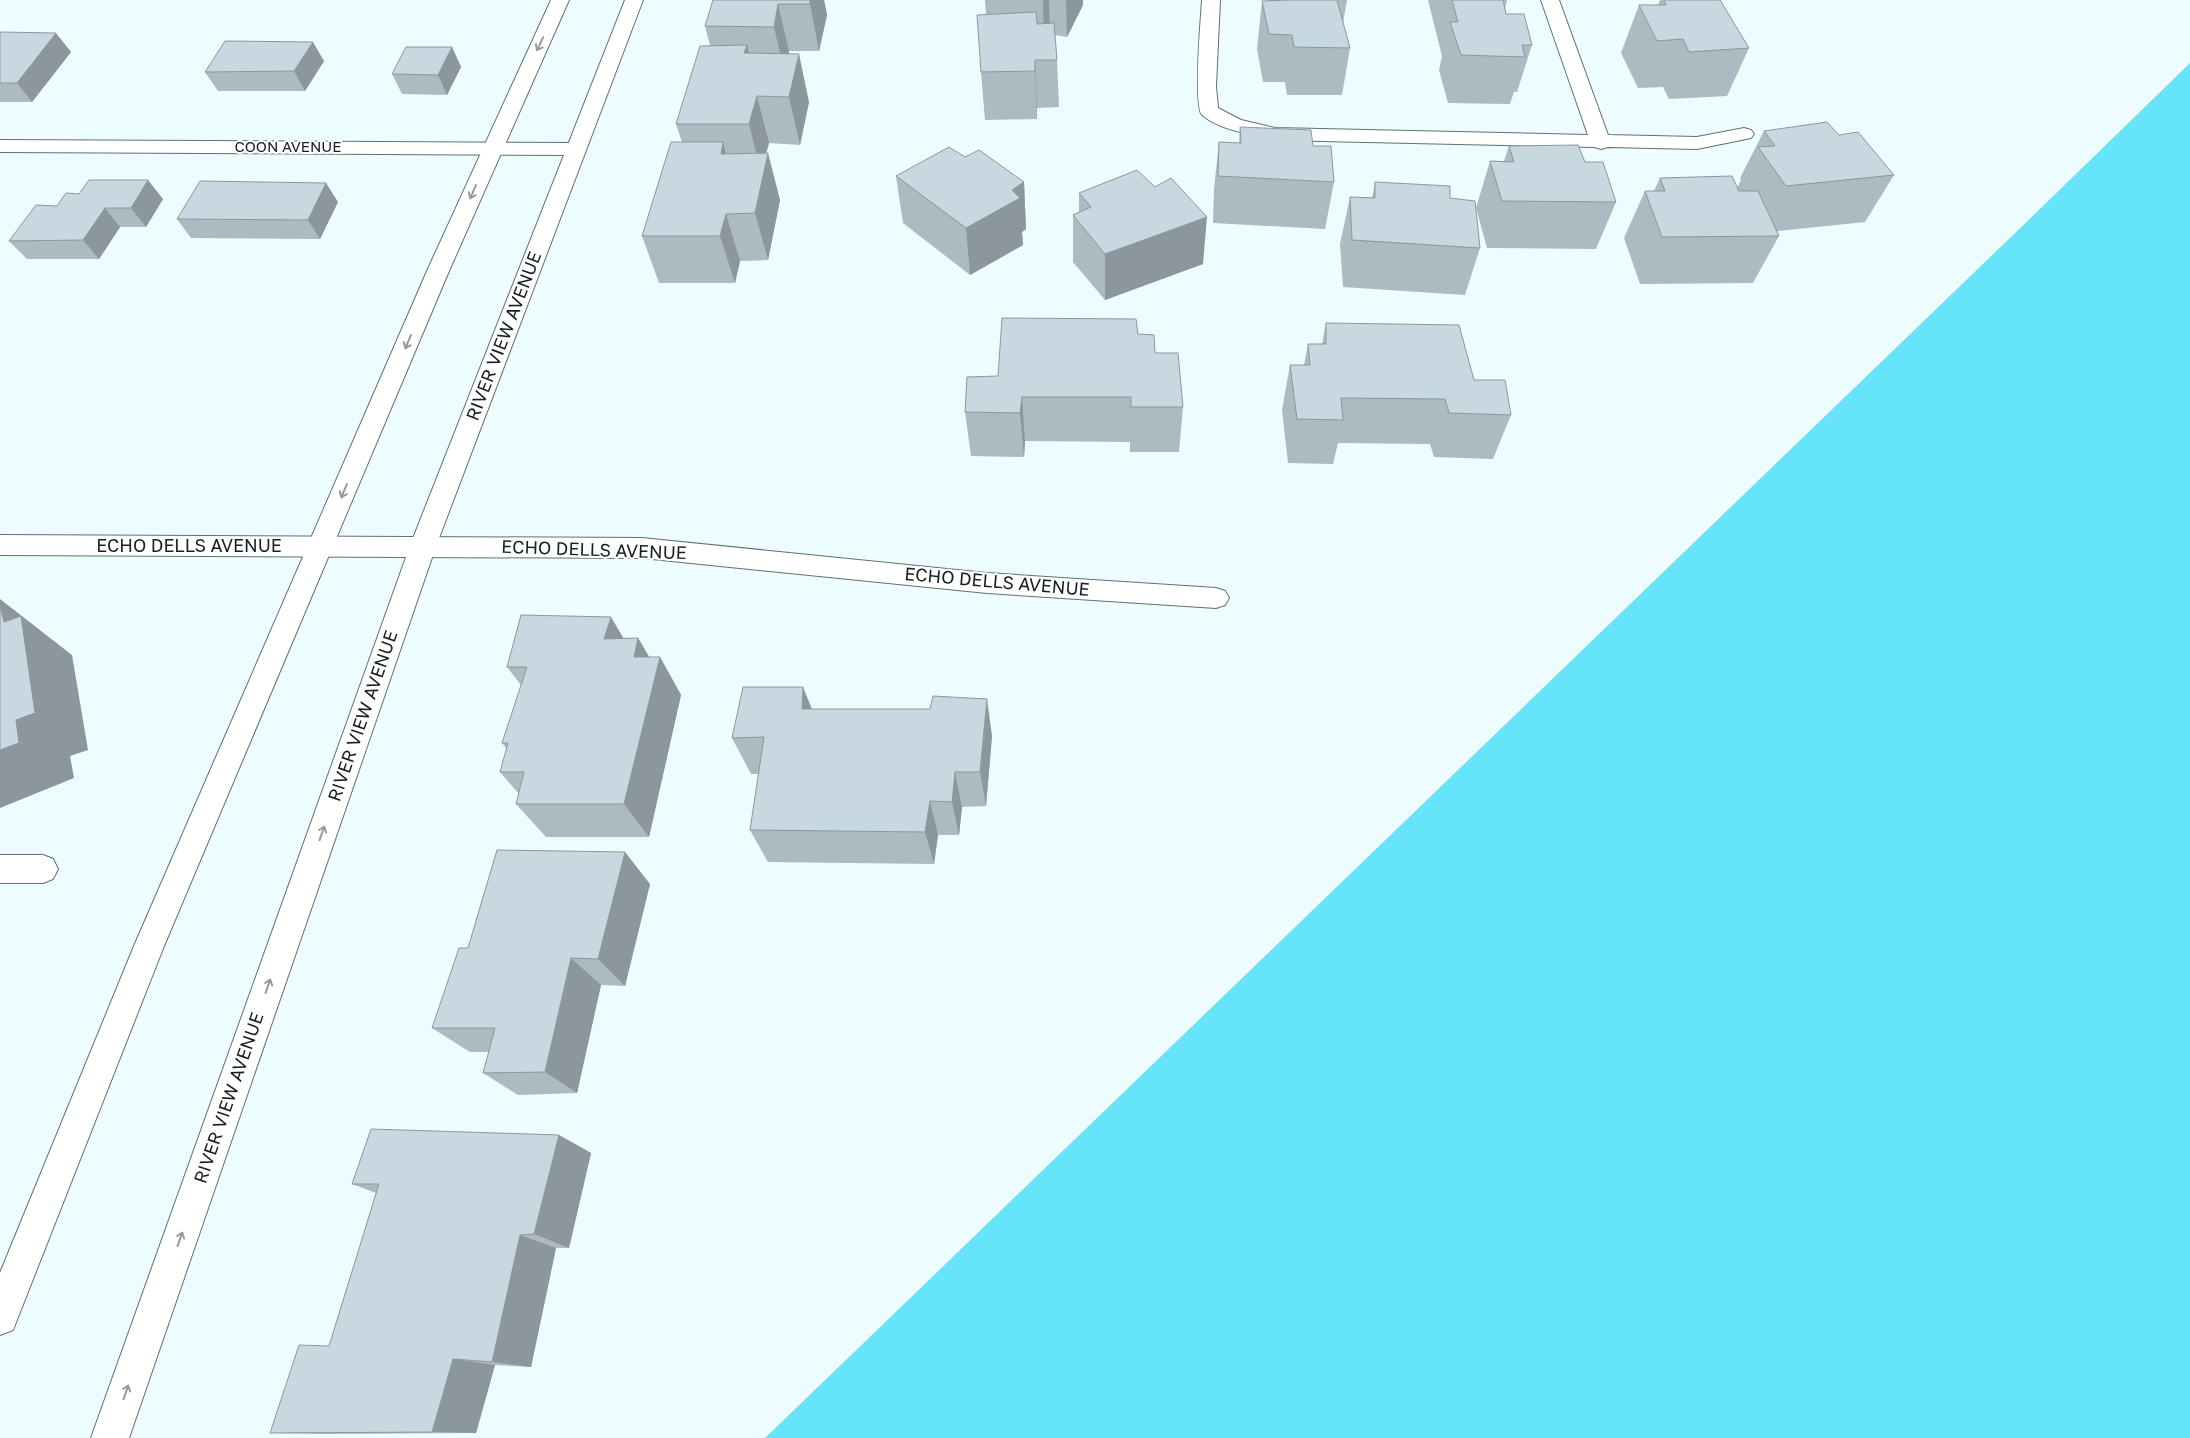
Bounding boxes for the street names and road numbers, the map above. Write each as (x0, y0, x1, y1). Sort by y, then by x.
street label: COON AVENUE (235, 137, 341, 155)
street label: RIVER VIEW AVENUE (461, 248, 545, 423)
street label: ECHO DELLS AVENUE (96, 534, 282, 556)
street label: ECHO DELLS AVENUE (501, 535, 687, 563)
street label: ECHO DELLS AVENUE (904, 562, 1091, 600)
street label: RIVER VIEW AVENUE (322, 627, 402, 804)
street label: RIVER VIEW AVENUE (188, 1009, 268, 1186)

